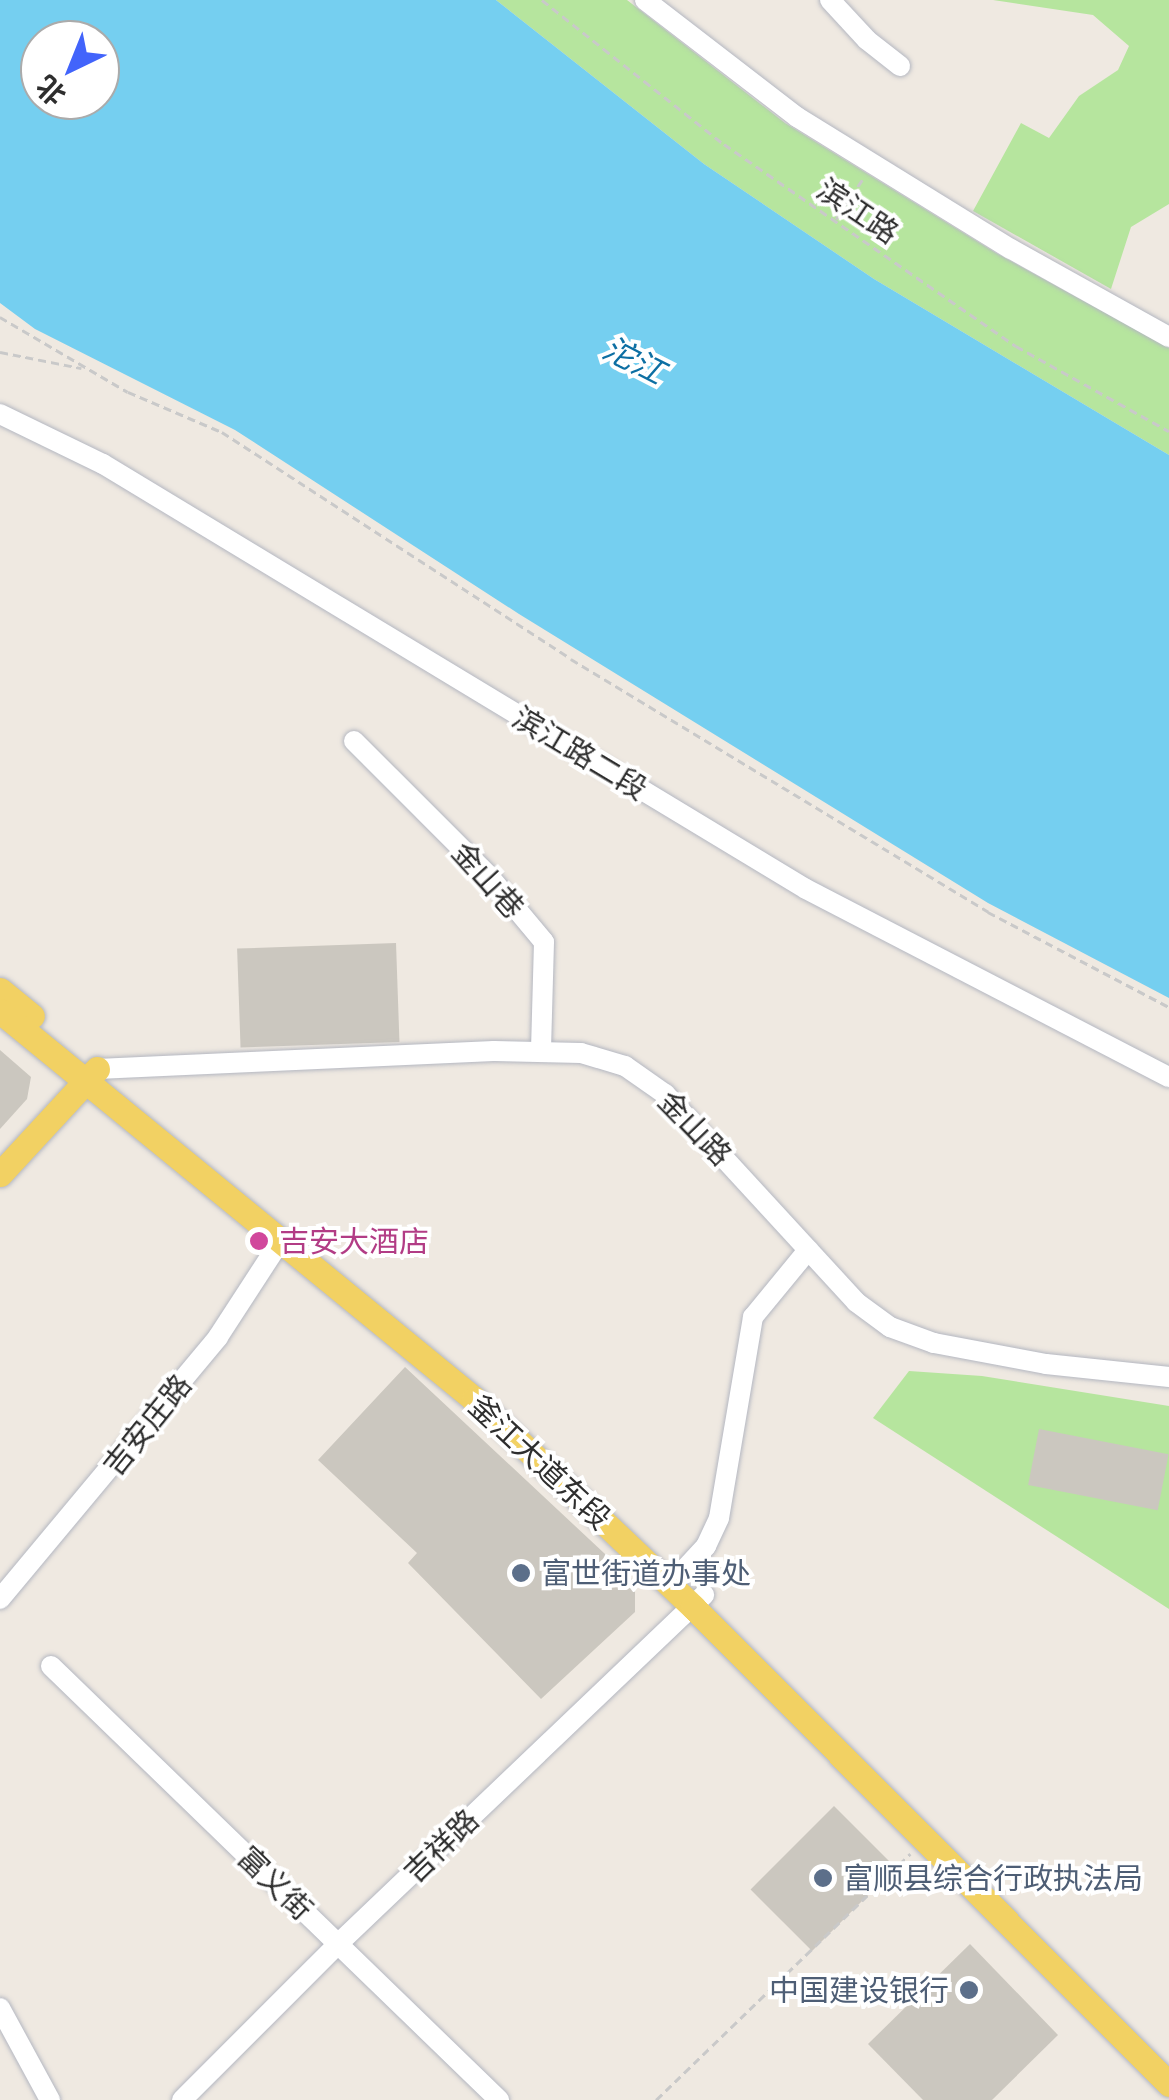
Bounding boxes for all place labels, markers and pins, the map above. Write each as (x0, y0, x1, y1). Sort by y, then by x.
place label: 吉安大酒店 (279, 1223, 429, 1259)
marker: 吉安大酒店 (248, 1230, 270, 1252)
place label: 富世街道办事处 (541, 1555, 751, 1591)
marker: 富世街道办事处 (510, 1562, 532, 1584)
place label: 富顺县综合行政执法局 (843, 1860, 1143, 1896)
marker: 富顺县综合行政执法局 (812, 1867, 834, 1889)
place label: 中国建设银行 (769, 1972, 949, 2008)
marker: 中国建设银行 (958, 1979, 980, 2001)

